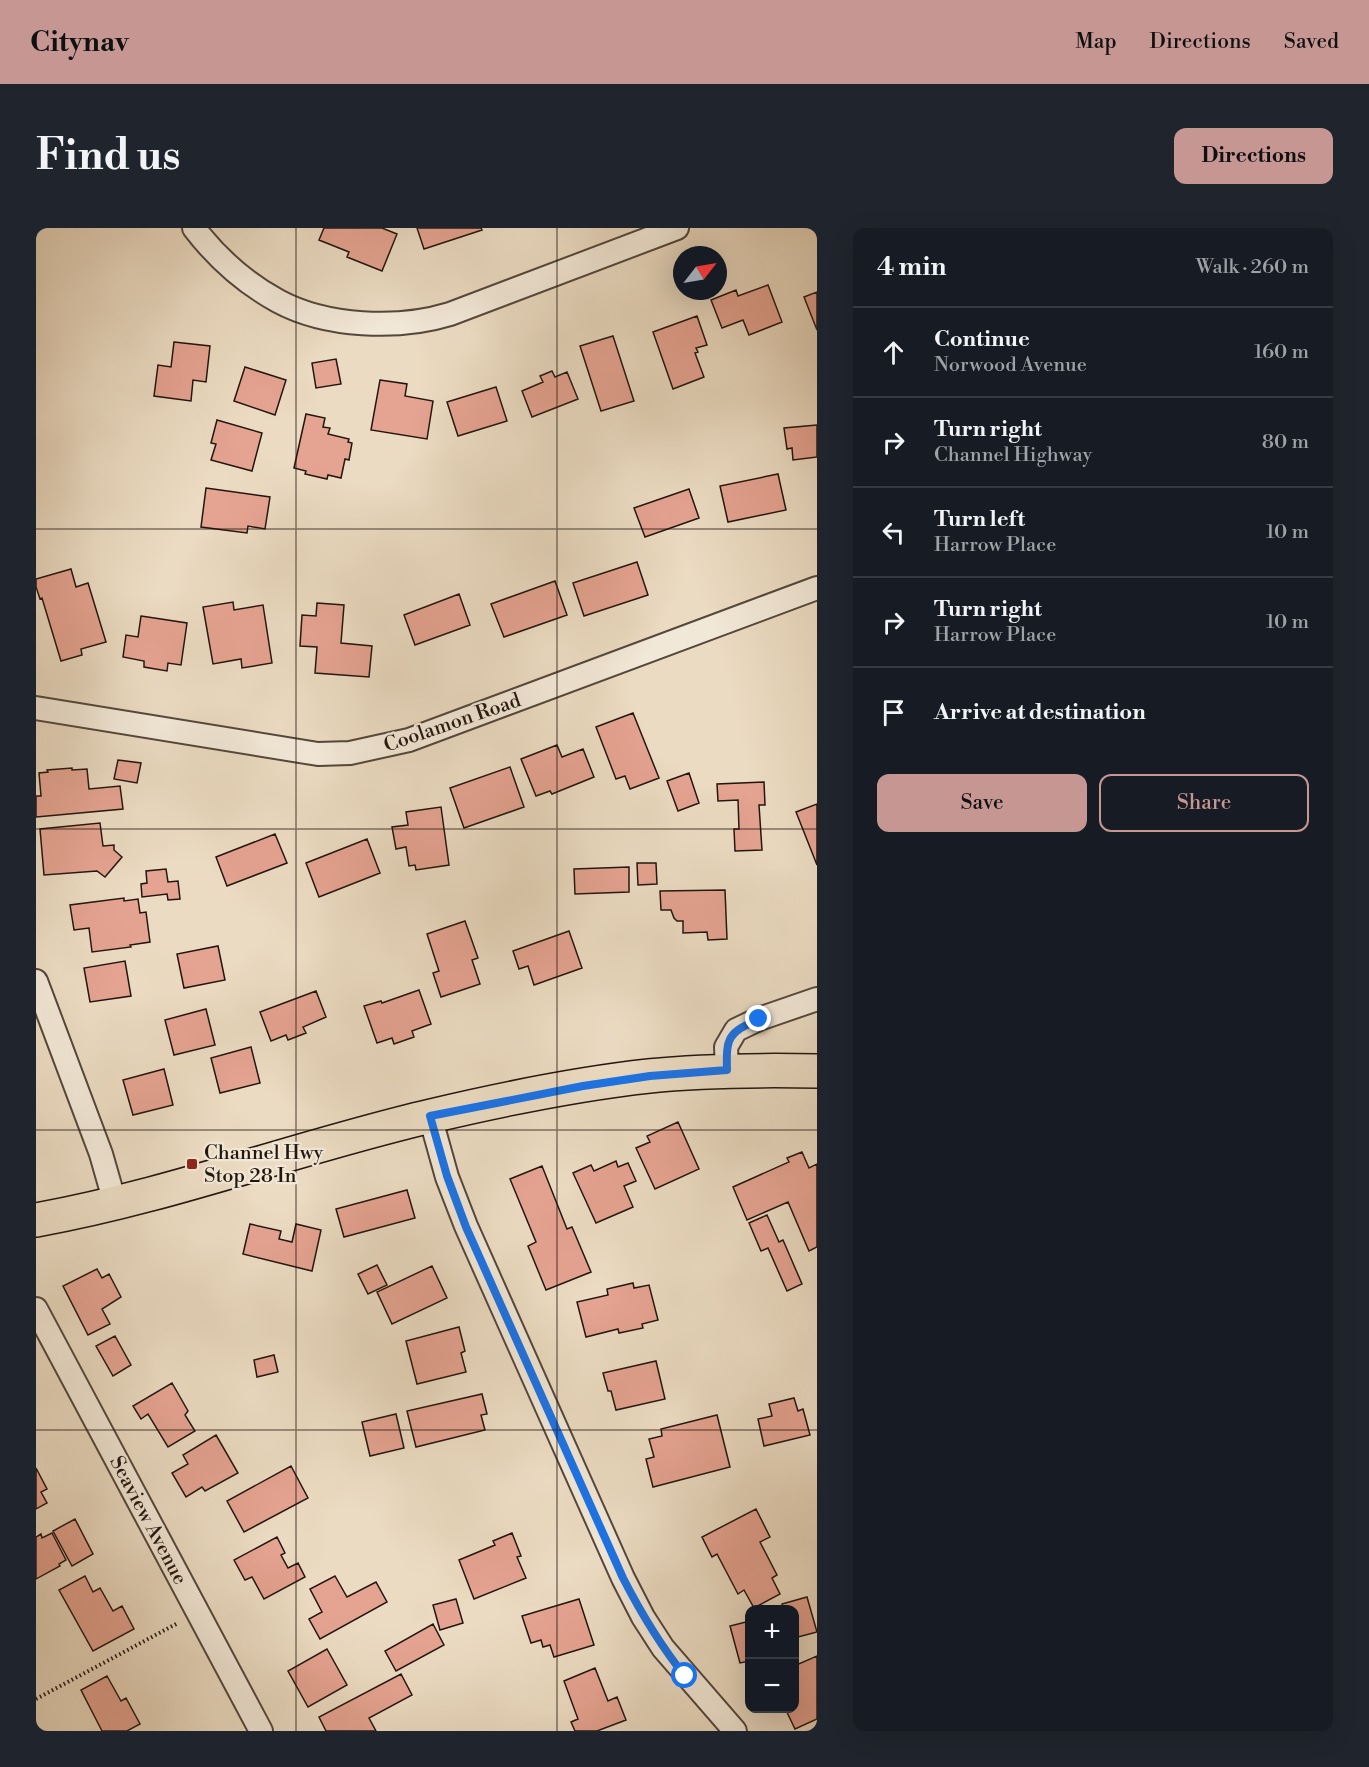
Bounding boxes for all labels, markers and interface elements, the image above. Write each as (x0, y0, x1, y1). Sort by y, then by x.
text: Citynav (30, 25, 129, 60)
text: Map (1075, 29, 1117, 55)
text: Directions (1150, 29, 1251, 55)
text: Saved (1284, 29, 1339, 55)
button: Directions (1174, 128, 1333, 184)
text: Find us (36, 130, 180, 183)
north arrow (673, 246, 727, 300)
text: 4 min (877, 251, 947, 283)
text: Walk · 260 m (1196, 255, 1309, 280)
text: Continue (934, 326, 1030, 353)
icon: ahead (877, 336, 910, 369)
text: 160 m (1254, 340, 1309, 365)
text: Norwood Avenue (934, 353, 1087, 378)
text: Turn right (934, 416, 1042, 443)
icon: right (877, 426, 910, 459)
text: 80 m (1262, 430, 1309, 455)
text: Channel Highway (934, 443, 1092, 468)
text: Turn left (934, 506, 1025, 533)
icon: left (877, 516, 910, 549)
text: 10 m (1266, 520, 1309, 545)
text: Harrow Place (934, 533, 1056, 558)
text: Turn right (934, 596, 1042, 623)
icon: right (877, 606, 910, 639)
text: 10 m (1266, 610, 1309, 635)
text: Harrow Place (934, 623, 1056, 648)
street label: Coolamon Road (381, 688, 525, 759)
icon: arrive (877, 696, 910, 729)
text: Arrive at destination (934, 699, 1146, 726)
button: Save (877, 774, 1087, 832)
button: Share (1099, 774, 1309, 832)
route end (745, 1005, 771, 1031)
place label: Channel Hwy Stop 28 In (204, 1141, 323, 1189)
marker: Channel Hwy Stop 28 In (185, 1157, 199, 1171)
street label: Seaview Avenue (103, 1452, 192, 1589)
map controls (745, 1605, 799, 1713)
button: + (745, 1605, 799, 1659)
button: − (745, 1659, 799, 1713)
route start (671, 1662, 697, 1688)

